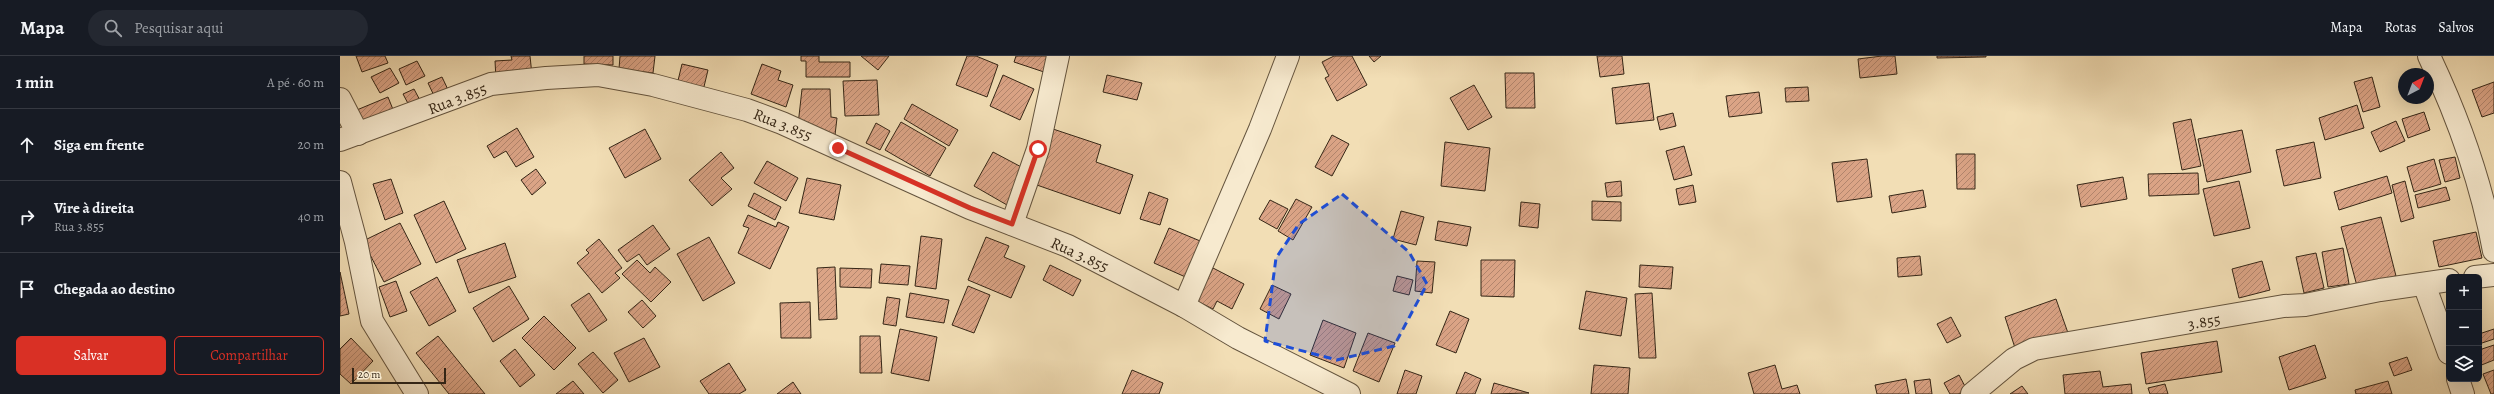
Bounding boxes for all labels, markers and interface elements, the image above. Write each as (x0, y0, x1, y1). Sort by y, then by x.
search box (88, 10, 368, 46)
text: Mapa (20, 15, 64, 41)
icon: search (102, 17, 124, 39)
text: Pesquisar aqui (134, 18, 224, 38)
text: Mapa (2330, 18, 2362, 37)
text: Rotas (2384, 18, 2416, 37)
text: Salvos (2438, 18, 2474, 37)
north arrow (2398, 68, 2434, 104)
text: 1 min (16, 71, 54, 94)
text: A pé · 60 m (267, 74, 324, 91)
street label: Rua 3.855 (425, 78, 490, 120)
street label: Rua 3.855 (750, 103, 815, 147)
icon: ahead (16, 134, 38, 156)
text: Siga em frente (54, 135, 144, 155)
text: 20 m (298, 136, 324, 153)
route end (829, 139, 847, 157)
route start (1029, 140, 1047, 158)
text: Vire à direita (54, 198, 134, 218)
icon: right (16, 206, 38, 228)
text: 40 m (298, 208, 324, 225)
text: Rua 3.855 (54, 218, 104, 235)
street label: Rua 3.855 (1047, 232, 1112, 278)
map controls (2446, 274, 2482, 382)
button: + (2446, 274, 2482, 310)
icon: arrive (16, 278, 38, 300)
text: Chegada ao destino (54, 279, 175, 299)
street label: 3.855 (2186, 308, 2222, 336)
button: − (2446, 310, 2482, 346)
button: Salvar (16, 336, 166, 375)
button: Compartilhar (174, 336, 324, 375)
button: layers (2446, 346, 2482, 382)
scale bar (352, 366, 446, 385)
text: 20 m (358, 367, 380, 382)

